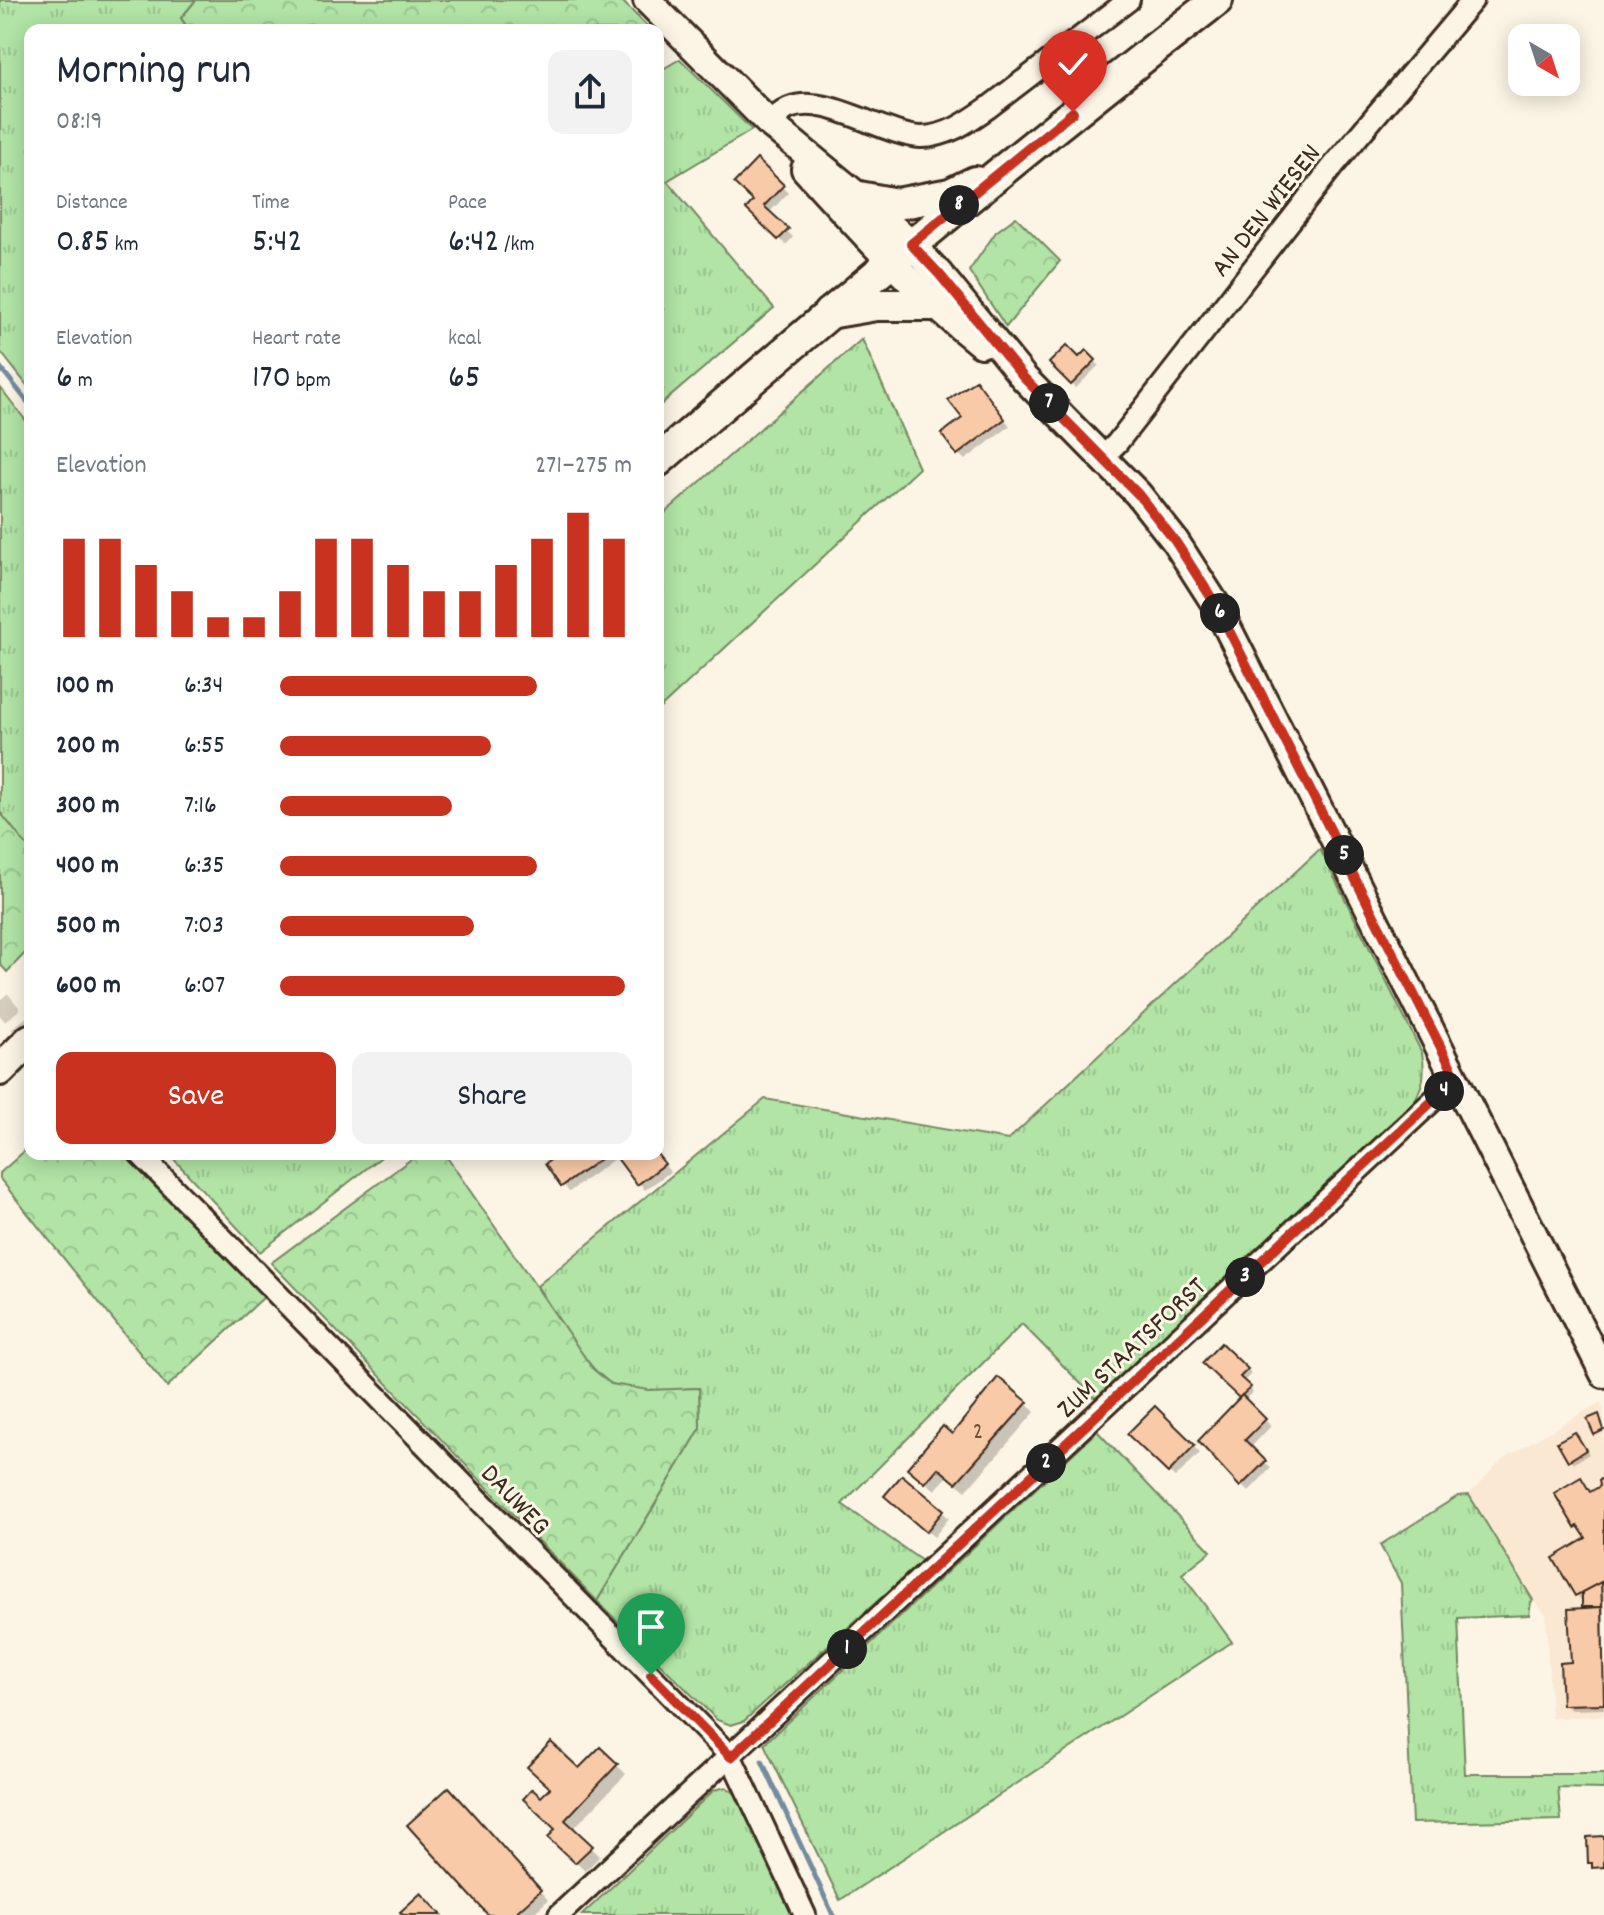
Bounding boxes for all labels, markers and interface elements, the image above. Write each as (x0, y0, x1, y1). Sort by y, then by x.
north arrow (1508, 24, 1580, 96)
map controls (1508, 24, 1580, 96)
pin (1039, 30, 1107, 112)
text: Morning run (56, 42, 251, 105)
icon: check (1051, 42, 1095, 86)
button: share (548, 50, 632, 134)
text: 08:19 (56, 104, 103, 141)
street label: AN DEN WIESEN (1203, 137, 1333, 287)
pin: 8 (939, 185, 979, 225)
text: Distance (56, 188, 128, 219)
text: Time (252, 188, 290, 219)
text: Pace (448, 188, 487, 219)
text: 8 (955, 189, 963, 220)
text: 0.85 (56, 219, 110, 268)
text: 5:42 (252, 219, 302, 268)
text: 6:42 (448, 219, 499, 268)
text: km (110, 230, 139, 261)
text: /km (499, 230, 535, 261)
text: Elevation (56, 324, 133, 355)
text: Heart rate (252, 324, 341, 355)
text: kcal (448, 324, 481, 355)
text: 6 (56, 355, 73, 404)
text: 170 (252, 355, 291, 404)
text: 65 (448, 355, 480, 404)
text: m (73, 366, 93, 397)
text: bpm (291, 366, 331, 397)
pin: 7 (1029, 383, 1069, 423)
text: 7 (1045, 387, 1053, 418)
text: Elevation (56, 448, 146, 485)
text: 271–275 m (535, 448, 632, 485)
pin: 6 (1200, 593, 1240, 633)
text: 6 (1215, 597, 1225, 628)
text: 100 m (56, 668, 114, 705)
text: 6:34 (184, 668, 223, 705)
text: 200 m (56, 728, 120, 765)
text: 6:55 (184, 728, 225, 765)
text: 300 m (56, 788, 120, 825)
text: 7:16 (184, 788, 217, 825)
pin: 5 (1324, 835, 1364, 875)
text: 5 (1339, 839, 1349, 870)
text: 400 m (56, 848, 119, 885)
text: 6:35 (184, 848, 225, 885)
text: 500 m (56, 908, 120, 945)
text: 7:03 (184, 908, 224, 945)
text: 600 m (56, 968, 121, 1005)
text: 6:07 (184, 968, 225, 1005)
button: Save (56, 1052, 336, 1144)
button: Share (352, 1052, 632, 1144)
pin: 4 (1424, 1071, 1464, 1111)
text: 4 (1439, 1075, 1449, 1106)
pin: 3 (1225, 1257, 1265, 1297)
text: 3 (1240, 1261, 1250, 1292)
street label: ZUM STAATSFORST (1050, 1270, 1217, 1430)
house number: 2 (973, 1416, 983, 1450)
pin: 2 (1026, 1443, 1066, 1483)
text: 2 (1041, 1447, 1051, 1478)
street label: DAUWEG (469, 1457, 558, 1546)
pin (617, 1593, 685, 1675)
icon: arrive (629, 1605, 673, 1649)
pin: 1 (827, 1629, 867, 1669)
text: 1 (845, 1633, 849, 1664)

